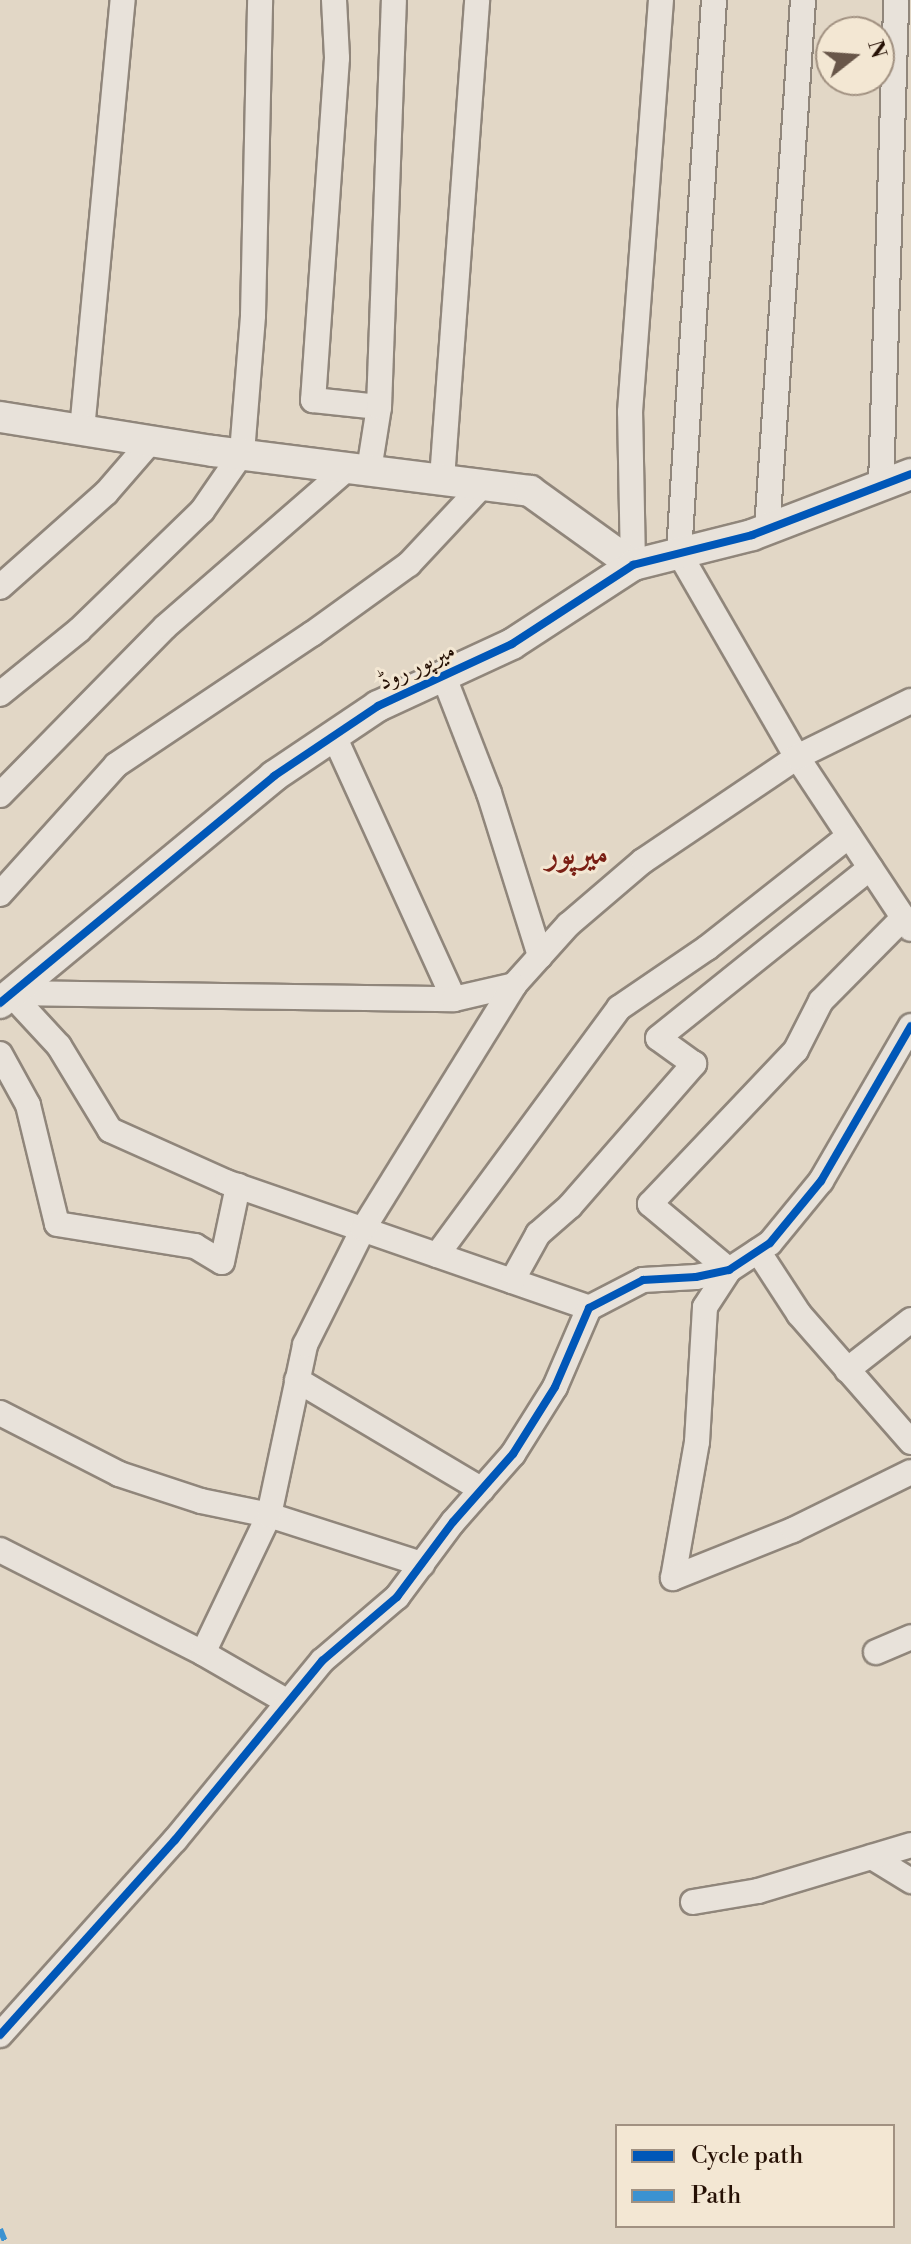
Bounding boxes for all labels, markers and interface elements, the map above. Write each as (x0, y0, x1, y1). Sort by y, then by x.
north arrow (815, 16, 895, 96)
text: N (861, 37, 892, 62)
street label: میرپور روڈ (374, 637, 460, 697)
district label: میرپور (546, 835, 608, 873)
legend (615, 2124, 895, 2228)
text: Cycle path (691, 2141, 803, 2171)
text: Path (691, 2181, 741, 2211)

